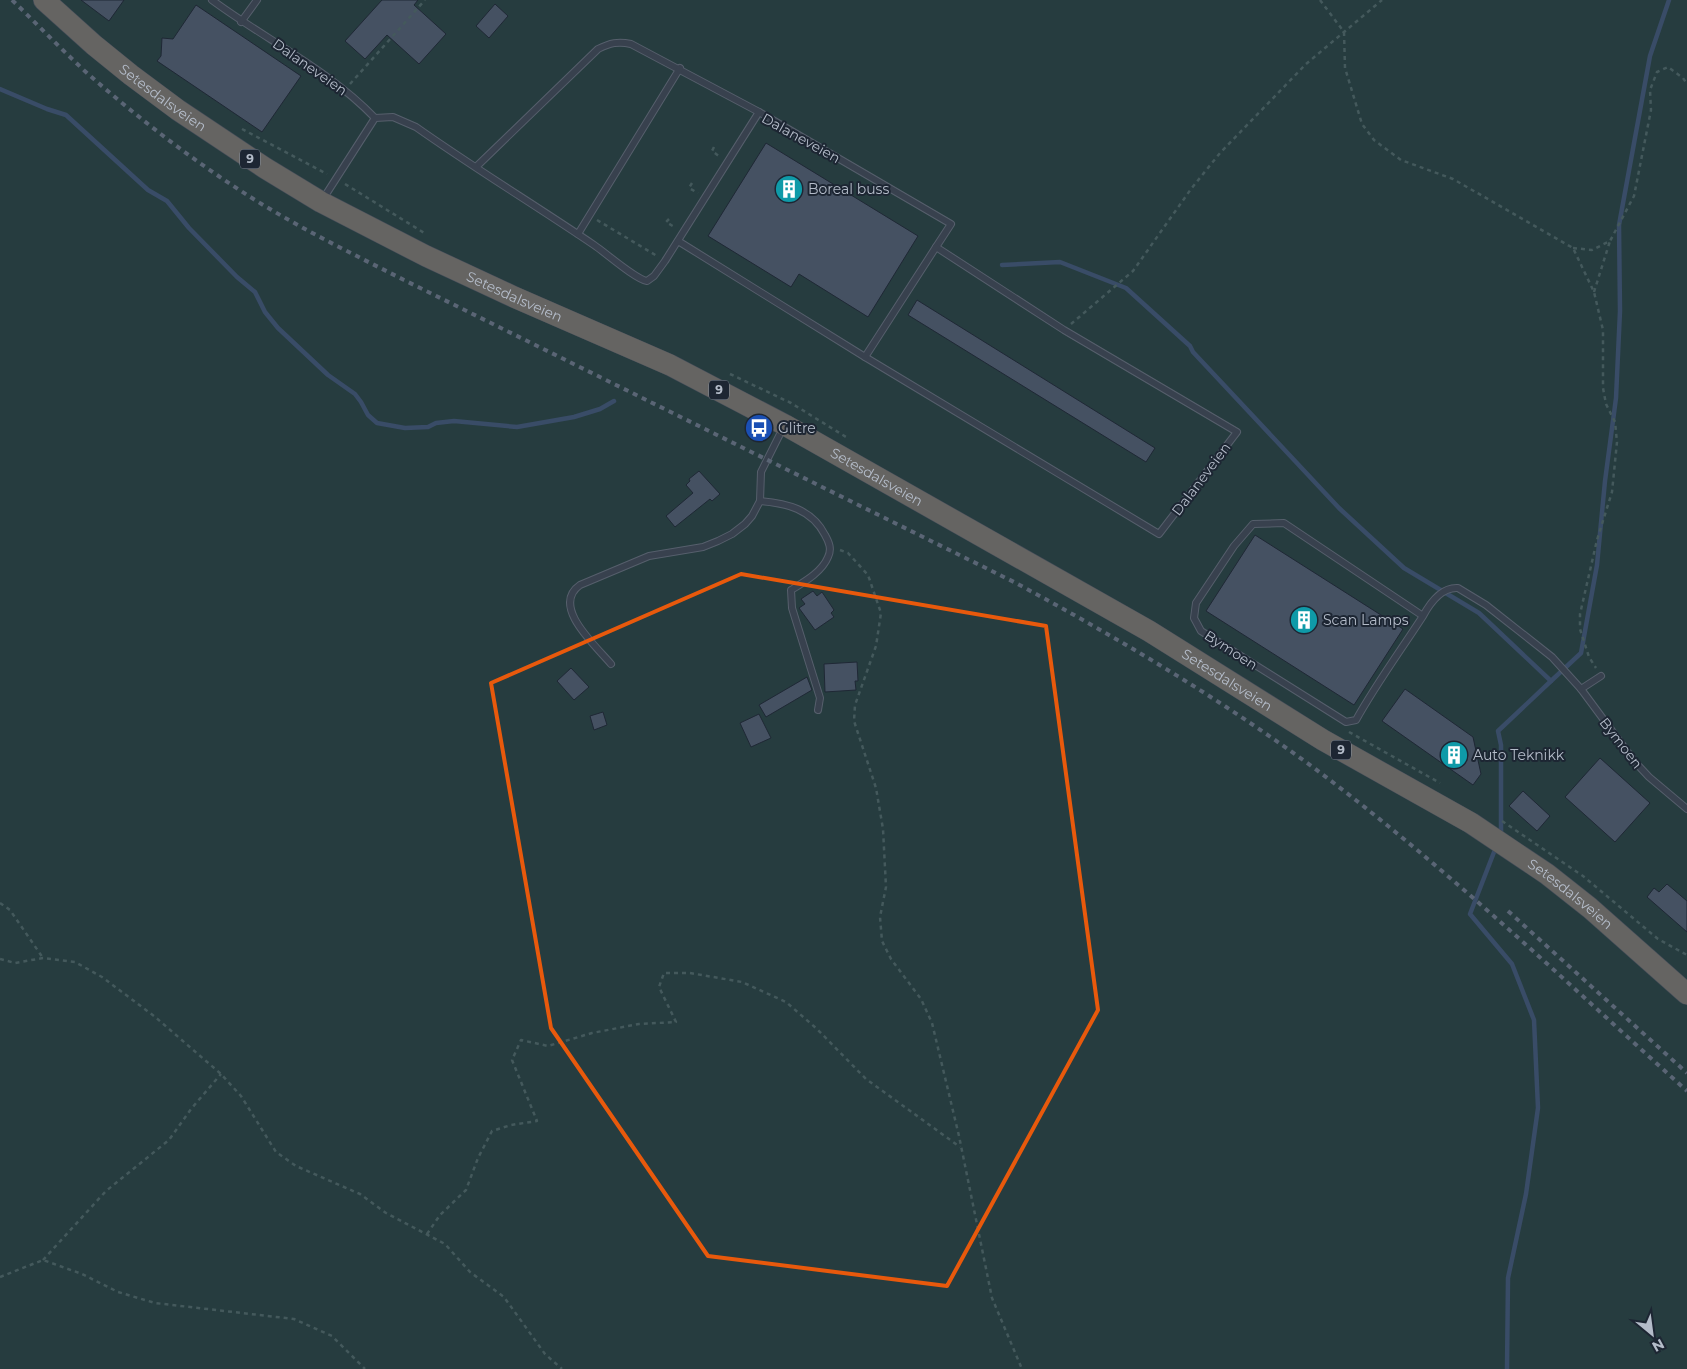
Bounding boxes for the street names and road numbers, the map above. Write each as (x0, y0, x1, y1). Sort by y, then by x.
street label: Dalaneveien (269, 35, 351, 99)
street label: Setesdalsveien (115, 60, 210, 135)
street label: Dalaneveien (759, 109, 843, 167)
road number: 9 (240, 150, 260, 168)
street label: Setesdalsveien (463, 267, 565, 326)
road number: 9 (709, 380, 729, 400)
street label: Dalaneveien (1168, 439, 1234, 519)
street label: Setesdalsveien (827, 444, 926, 510)
street label: Bymoen (1201, 626, 1261, 674)
street label: Setesdalsveien (1178, 645, 1276, 715)
street label: Bymoen (1596, 714, 1646, 772)
road number: 9 (1331, 740, 1351, 760)
street label: Setesdalsveien (1524, 855, 1617, 933)

